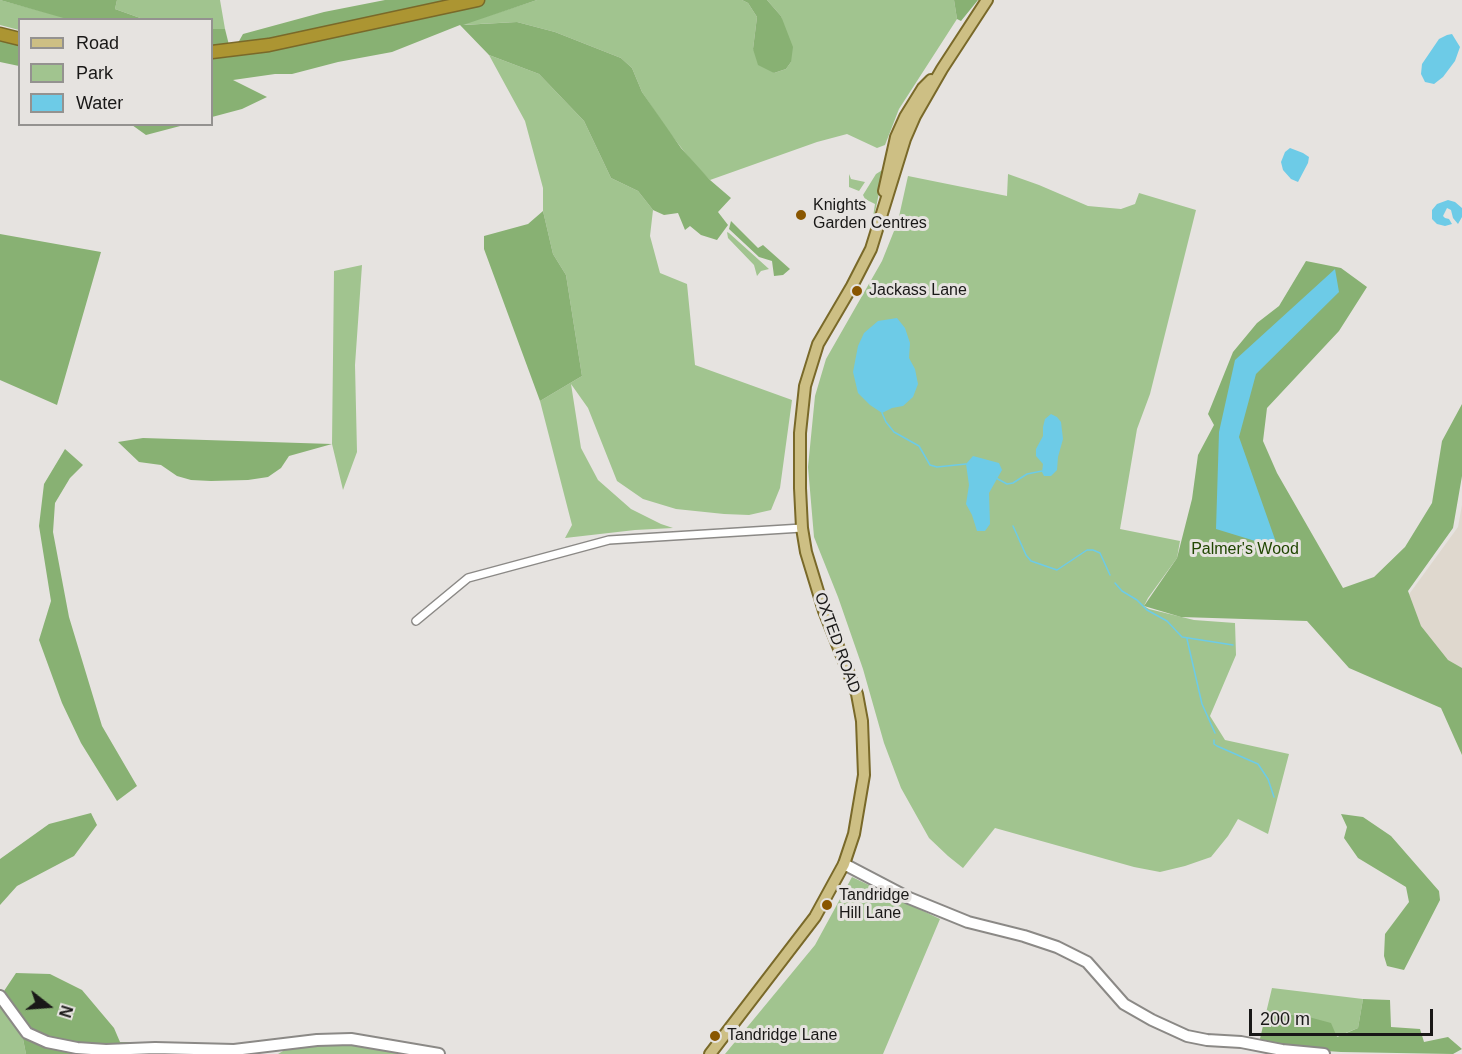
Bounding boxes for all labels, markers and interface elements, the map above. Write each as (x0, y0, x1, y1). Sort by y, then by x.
legend (18, 18, 213, 126)
text: Road (76, 33, 119, 53)
text: Park (76, 63, 113, 83)
text: Water (76, 93, 123, 113)
place label: Knights Garden Centres (813, 196, 927, 234)
marker: Knights Garden Centres (794, 208, 808, 222)
place label: Jackass Lane (869, 281, 967, 301)
marker: Jackass Lane (850, 284, 864, 298)
park label: Palmer's Wood (1191, 540, 1299, 560)
street label: OXTED ROAD (810, 590, 864, 696)
place label: Tandridge Hill Lane (839, 886, 909, 924)
marker: Tandridge Hill Lane (820, 898, 834, 912)
north arrow (18, 976, 78, 1036)
scale bar (1252, 997, 1436, 1035)
text: N (56, 1003, 76, 1019)
text: 200 m (1260, 1009, 1310, 1029)
place label: Tandridge Lane (727, 1026, 837, 1046)
marker: Tandridge Lane (708, 1029, 722, 1043)

